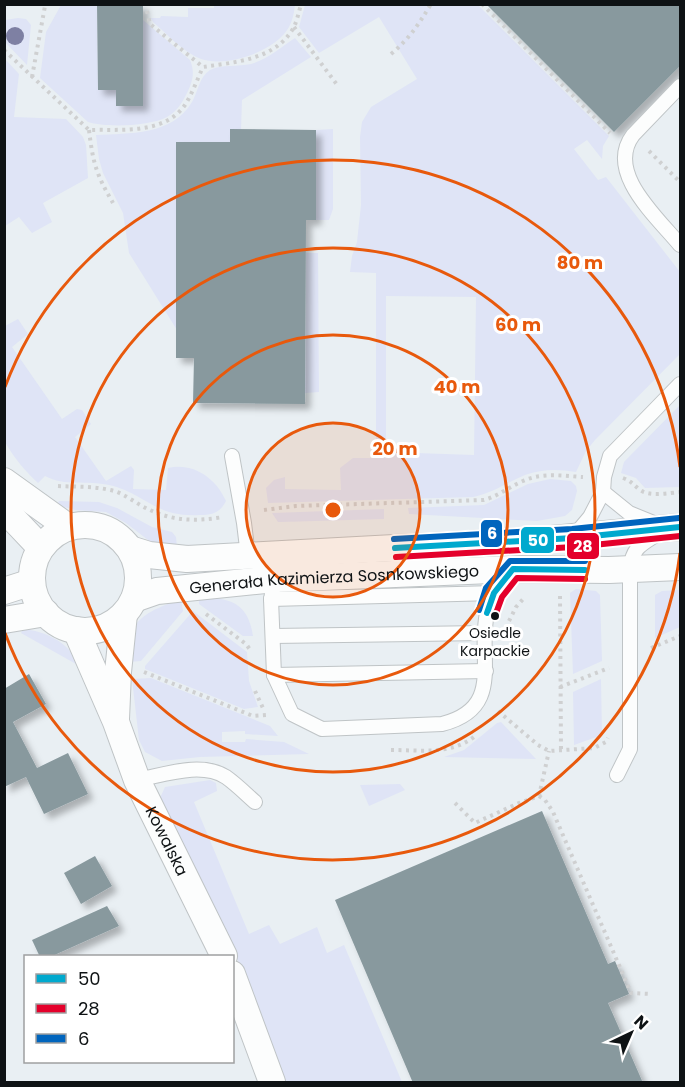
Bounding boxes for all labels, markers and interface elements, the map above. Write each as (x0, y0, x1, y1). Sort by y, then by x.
text: 80 m (557, 250, 603, 275)
text: 60 m (495, 312, 541, 337)
text: 40 m (434, 374, 480, 399)
text: 20 m (373, 436, 417, 461)
centre of rings (323, 500, 343, 520)
line badge: 6 (480, 519, 503, 548)
text: 6 (487, 522, 497, 545)
line badge: 50 (520, 526, 555, 554)
text: 50 (528, 529, 548, 552)
line badge: 28 (566, 532, 600, 560)
text: 28 (573, 535, 593, 558)
street label: Generała Kazimierza Sosnkowskiego (188, 559, 479, 599)
marker: Osiedle Karpackie (489, 610, 501, 622)
place label: Osiedle Karpackie (460, 623, 530, 661)
street label: Kowalska (140, 802, 194, 880)
legend (24, 955, 234, 1063)
text: 50 (78, 966, 101, 991)
text: 28 (78, 996, 100, 1021)
north arrow (601, 1003, 661, 1063)
text: N (629, 1010, 653, 1035)
text: 6 (78, 1026, 89, 1051)

